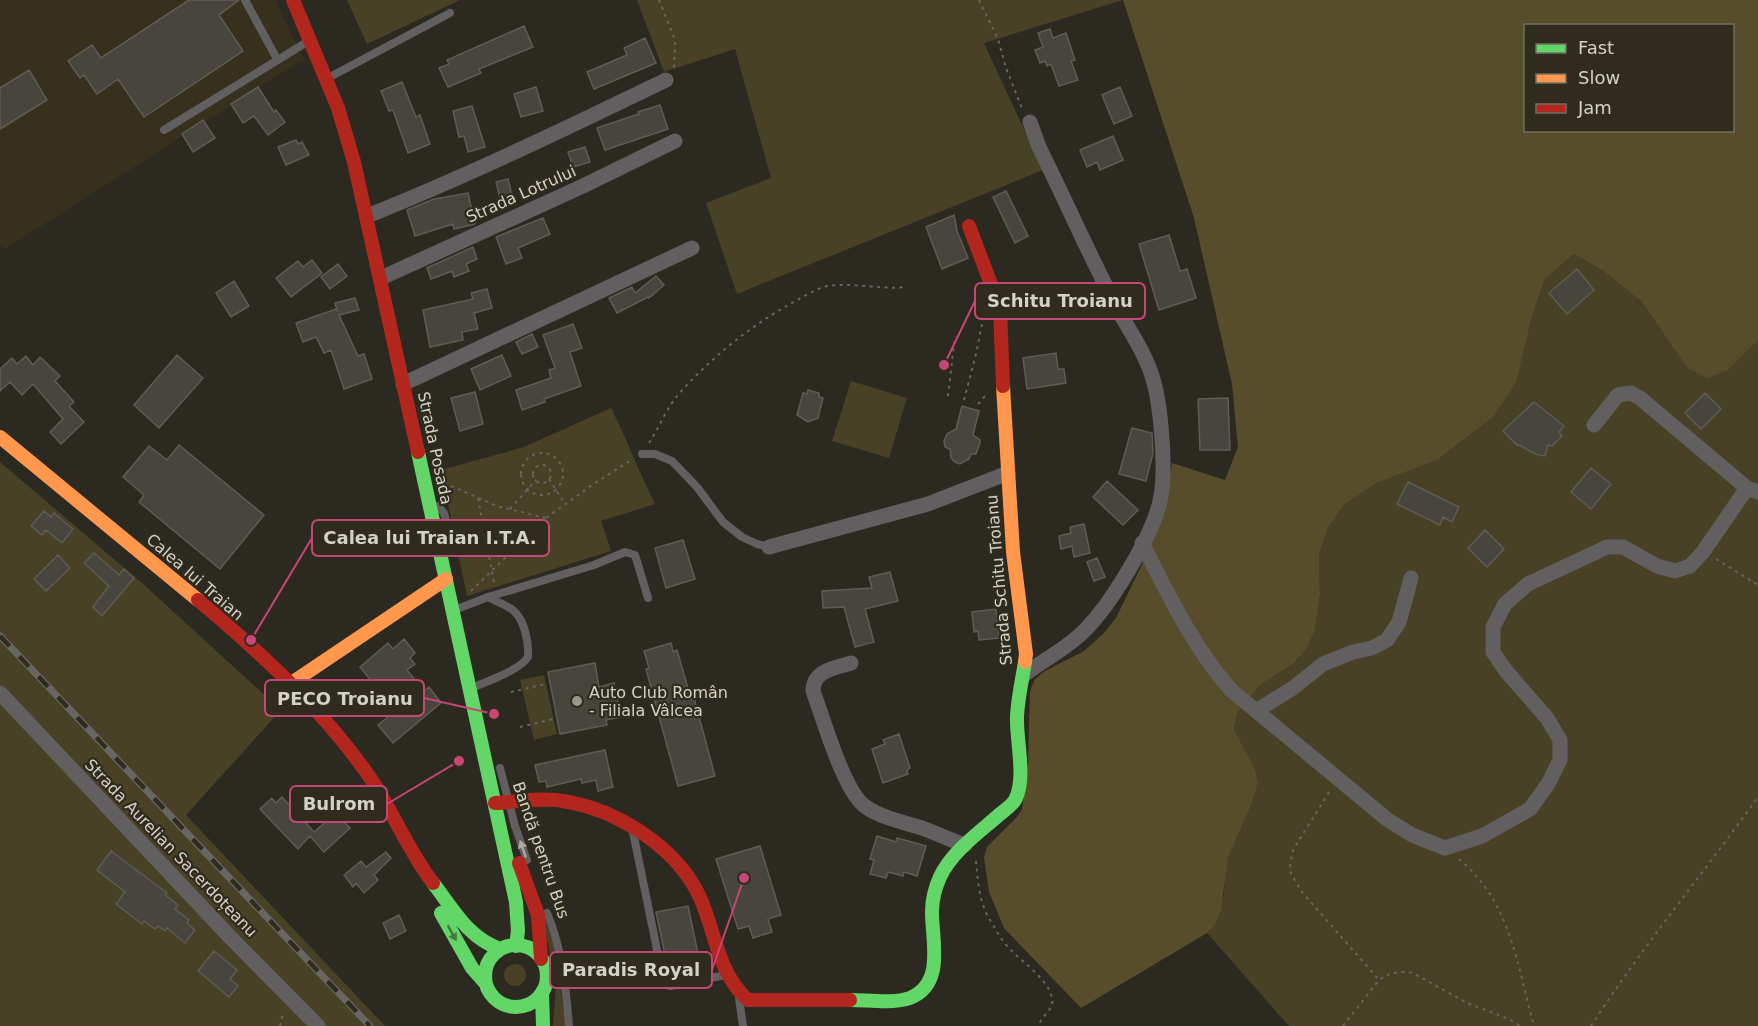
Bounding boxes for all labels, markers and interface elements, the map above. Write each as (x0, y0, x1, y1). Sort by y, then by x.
legend (1524, 24, 1734, 132)
text: Fast (1578, 37, 1614, 58)
text: Slow (1578, 67, 1620, 88)
text: Jam (1577, 97, 1612, 118)
street label: Strada Lotrului (463, 161, 579, 227)
callout: Schitu Troianu (975, 283, 1145, 319)
text: Schitu Troianu (987, 290, 1133, 311)
street label: Strada Posada (414, 390, 456, 506)
street label: Strada Schitu Troianu (982, 494, 1016, 666)
callout: Calea lui Traian I.T.A. (312, 520, 549, 556)
text: Calea lui Traian I.T.A. (323, 527, 537, 548)
street label: Calea lui Traian (143, 530, 247, 624)
callout: PECO Troianu (265, 680, 424, 716)
place label: Auto Club Român - Filiala Vâlcea (589, 683, 728, 720)
text: PECO Troianu (277, 688, 413, 709)
marker: Auto Club Român - Filiala Vâlcea (570, 694, 584, 708)
street label: Strada Aurelian Sacerdoțeanu (81, 755, 261, 941)
street label: Bandă pentru Bus (509, 779, 573, 921)
callout: Bulrom (290, 786, 387, 822)
text: Bulrom (303, 793, 375, 814)
one-way arrow (517, 840, 527, 858)
one-way arrow (447, 925, 457, 942)
callout: Paradis Royal (550, 952, 712, 988)
text: Paradis Royal (562, 959, 700, 980)

